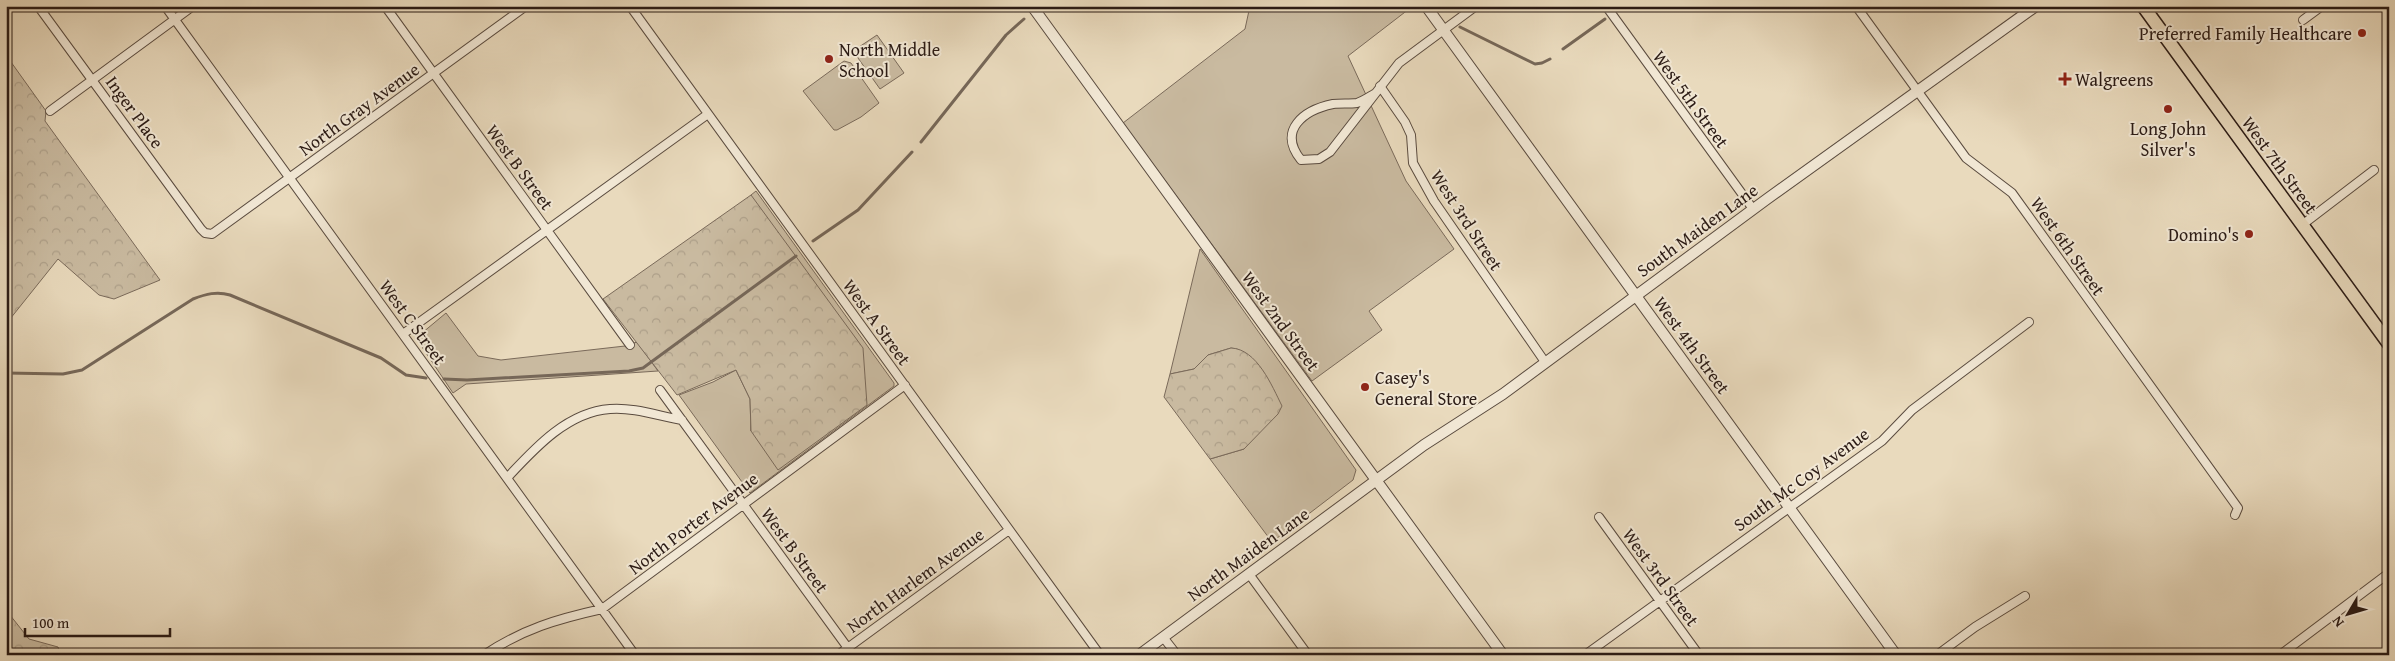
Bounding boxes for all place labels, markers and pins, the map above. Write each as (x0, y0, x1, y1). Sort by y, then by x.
place label: Preferred Family Healthcare (2139, 20, 2352, 47)
marker: Preferred Family Healthcare (2356, 27, 2368, 39)
place label: North Middle School (839, 36, 940, 84)
marker: North Middle School (823, 53, 835, 65)
place label: Walgreens (2075, 66, 2153, 93)
marker: Walgreens (2059, 73, 2071, 85)
marker: Long John Silver's (2162, 103, 2174, 115)
place label: Long John Silver's (2130, 115, 2206, 163)
place label: Domino's (2168, 221, 2239, 248)
marker: Domino's (2243, 228, 2255, 240)
place label: Casey's General Store (1375, 364, 1477, 412)
marker: Casey's General Store (1359, 381, 1371, 393)

